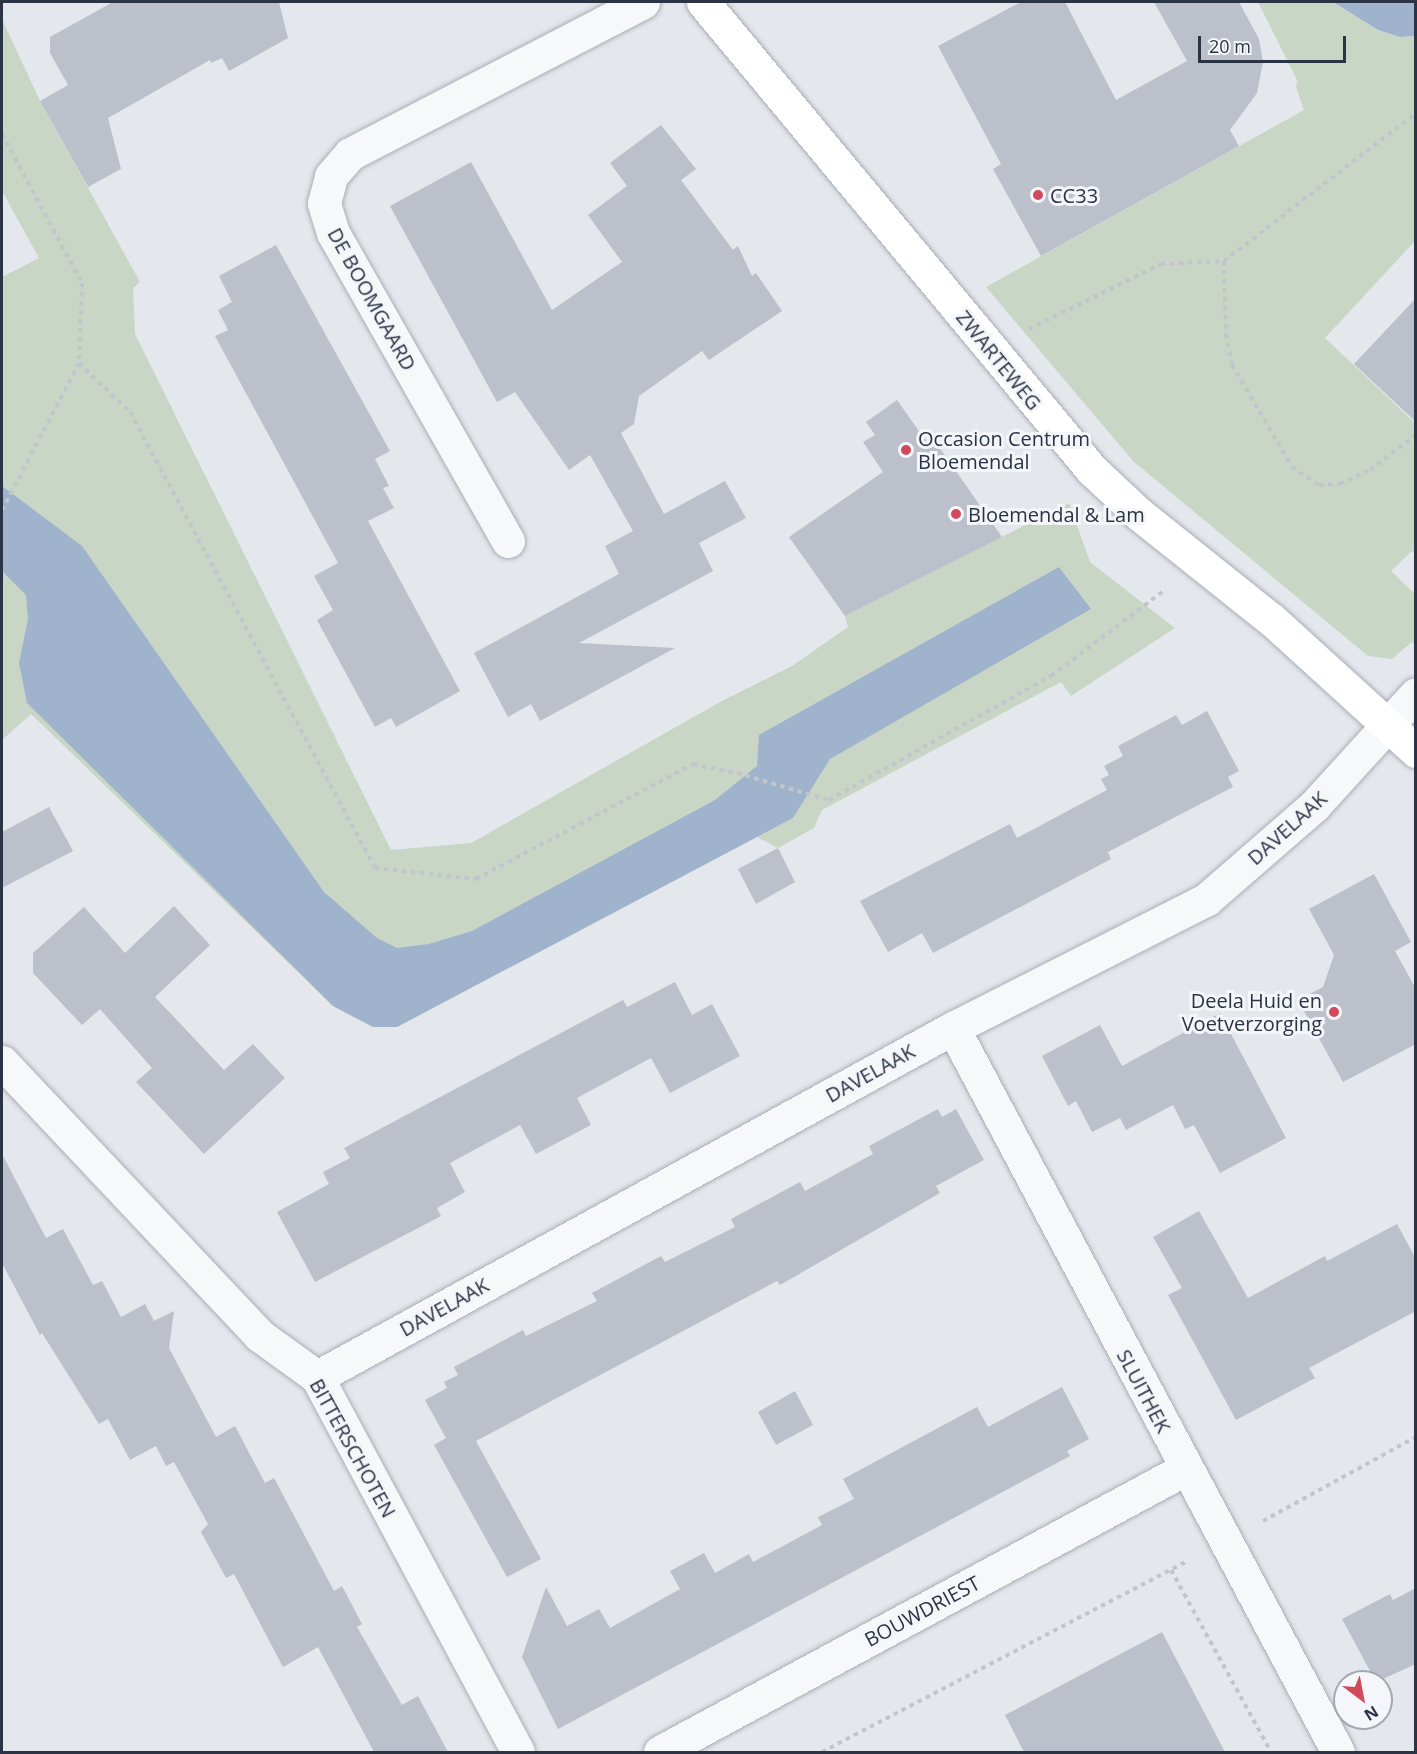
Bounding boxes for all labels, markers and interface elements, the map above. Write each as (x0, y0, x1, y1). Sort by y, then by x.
scale bar (1201, 24, 1350, 62)
text: 20 m (1209, 34, 1251, 58)
place label: CC33 (1050, 183, 1098, 207)
marker: CC33 (1031, 188, 1045, 202)
street label: DE BOOMGAARD (323, 223, 421, 375)
street label: ZWARTEWEG (952, 305, 1046, 415)
place label: Occasion Centrum Bloemendal (918, 426, 1090, 473)
marker: Occasion Centrum Bloemendal (899, 443, 913, 457)
place label: Bloemendal & Lam (968, 502, 1145, 526)
marker: Bloemendal & Lam (949, 507, 963, 521)
street label: DAVELAAK (1242, 786, 1332, 870)
place label: Deela Huid en Voetverzorging (1182, 988, 1322, 1035)
marker: Deela Huid en Voetverzorging (1327, 1005, 1341, 1019)
street label: DAVELAAK (821, 1039, 919, 1107)
street label: DAVELAAK (395, 1273, 493, 1341)
street label: SLUITHEK (1112, 1345, 1176, 1437)
street label: BITTERSCHOTEN (305, 1374, 401, 1522)
street label: BOUWDRIEST (860, 1571, 984, 1651)
north arrow (1333, 1670, 1393, 1730)
text: N (1360, 1701, 1383, 1726)

